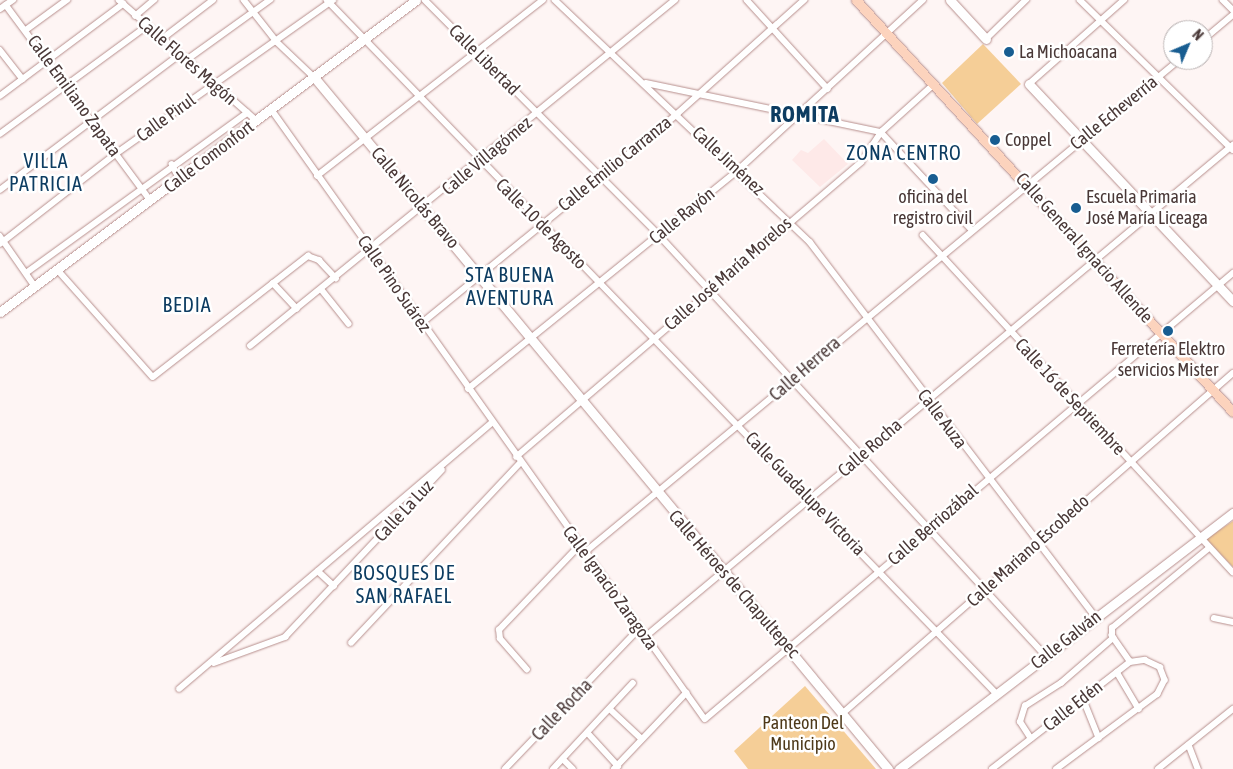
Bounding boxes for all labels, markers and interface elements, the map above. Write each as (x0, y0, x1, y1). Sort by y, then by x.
street label: Calle Flores Magón (133, 12, 241, 110)
street label: Calle Libertad (444, 20, 524, 100)
north arrow (1163, 20, 1213, 70)
text: N (1189, 27, 1206, 44)
street label: Calle Emiliano Zapata (23, 31, 125, 161)
place label: La Michoacana (1019, 41, 1117, 63)
marker: La Michoacana (1003, 46, 1015, 58)
street label: Calle Echeverría (1066, 71, 1162, 155)
street label: Calle Pirul (132, 89, 200, 147)
district label: ROMITA (769, 102, 841, 128)
street label: Calle Villagómez (438, 112, 536, 200)
street label: Calle Emilio Carranza (554, 112, 676, 216)
street label: Calle Comonfort (160, 116, 258, 198)
street label: Calle Jiménez (687, 122, 769, 200)
place label: Coppel (1005, 129, 1052, 151)
marker: Coppel (989, 134, 1001, 146)
district label: ZONA CENTRO (845, 140, 963, 164)
street label: Calle Nicolás Bravo (366, 143, 464, 253)
district label: VILLA PATRICIA (8, 148, 84, 195)
street label: Calle General Ignacio Allende (1011, 168, 1157, 328)
marker: oficina del registro civil (927, 173, 939, 185)
street label: Calle 10 de Agosto (491, 174, 591, 274)
street label: Calle Rayón (645, 183, 719, 249)
place label: oficina del registro civil (893, 187, 973, 230)
place label: Escuela Primaria José María Liceaga (1086, 187, 1208, 230)
marker: Escuela Primaria José María Liceaga (1070, 202, 1082, 214)
street label: Calle José María Morelos (660, 213, 796, 335)
street label: Calle Pino Suárez (353, 231, 435, 337)
district label: STA BUENA AVENTURA (464, 263, 556, 310)
district label: BEDIA (162, 292, 212, 316)
marker: Ferretería Elektro servicios Mister (1162, 325, 1174, 337)
street label: Calle Herrera (765, 332, 845, 406)
street label: Calle 16 de Septiembre (1010, 334, 1130, 460)
place label: Ferretería Elektro servicios Mister (1111, 339, 1225, 382)
street label: Calle Auza (913, 385, 971, 453)
street label: Calle Rocha (834, 414, 906, 482)
street label: Calle Guadalupe Victoria (740, 428, 870, 560)
street label: Calle La Luz (370, 476, 438, 546)
street label: Calle Berriozábal (883, 480, 983, 570)
street label: Calle Mariano Escobedo (962, 490, 1094, 612)
street label: Calle Héroes de Chapultepec (664, 506, 804, 662)
street label: Calle Ignacio Zaragoza (558, 522, 662, 654)
district label: BOSQUES DE SAN RAFAEL (352, 561, 456, 608)
street label: Calle Galván (1027, 606, 1105, 674)
street label: Calle Rocha (527, 675, 597, 745)
street label: Calle Edén (1039, 676, 1107, 736)
park label: Panteon Del Municipio (762, 713, 844, 756)

